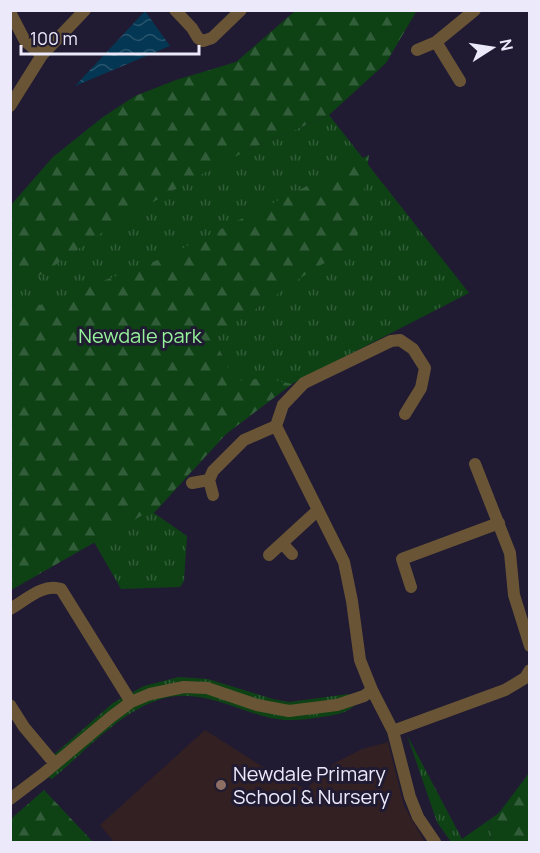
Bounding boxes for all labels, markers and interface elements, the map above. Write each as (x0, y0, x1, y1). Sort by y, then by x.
scale bar (21, 18, 200, 56)
north arrow (462, 18, 522, 78)
text: 100 m (30, 26, 78, 50)
text: N (495, 37, 519, 53)
park label: Newdale park (78, 322, 203, 349)
place label: Newdale Primary School & Nursery (233, 760, 390, 810)
marker: Newdale Primary School & Nursery (214, 778, 228, 792)

